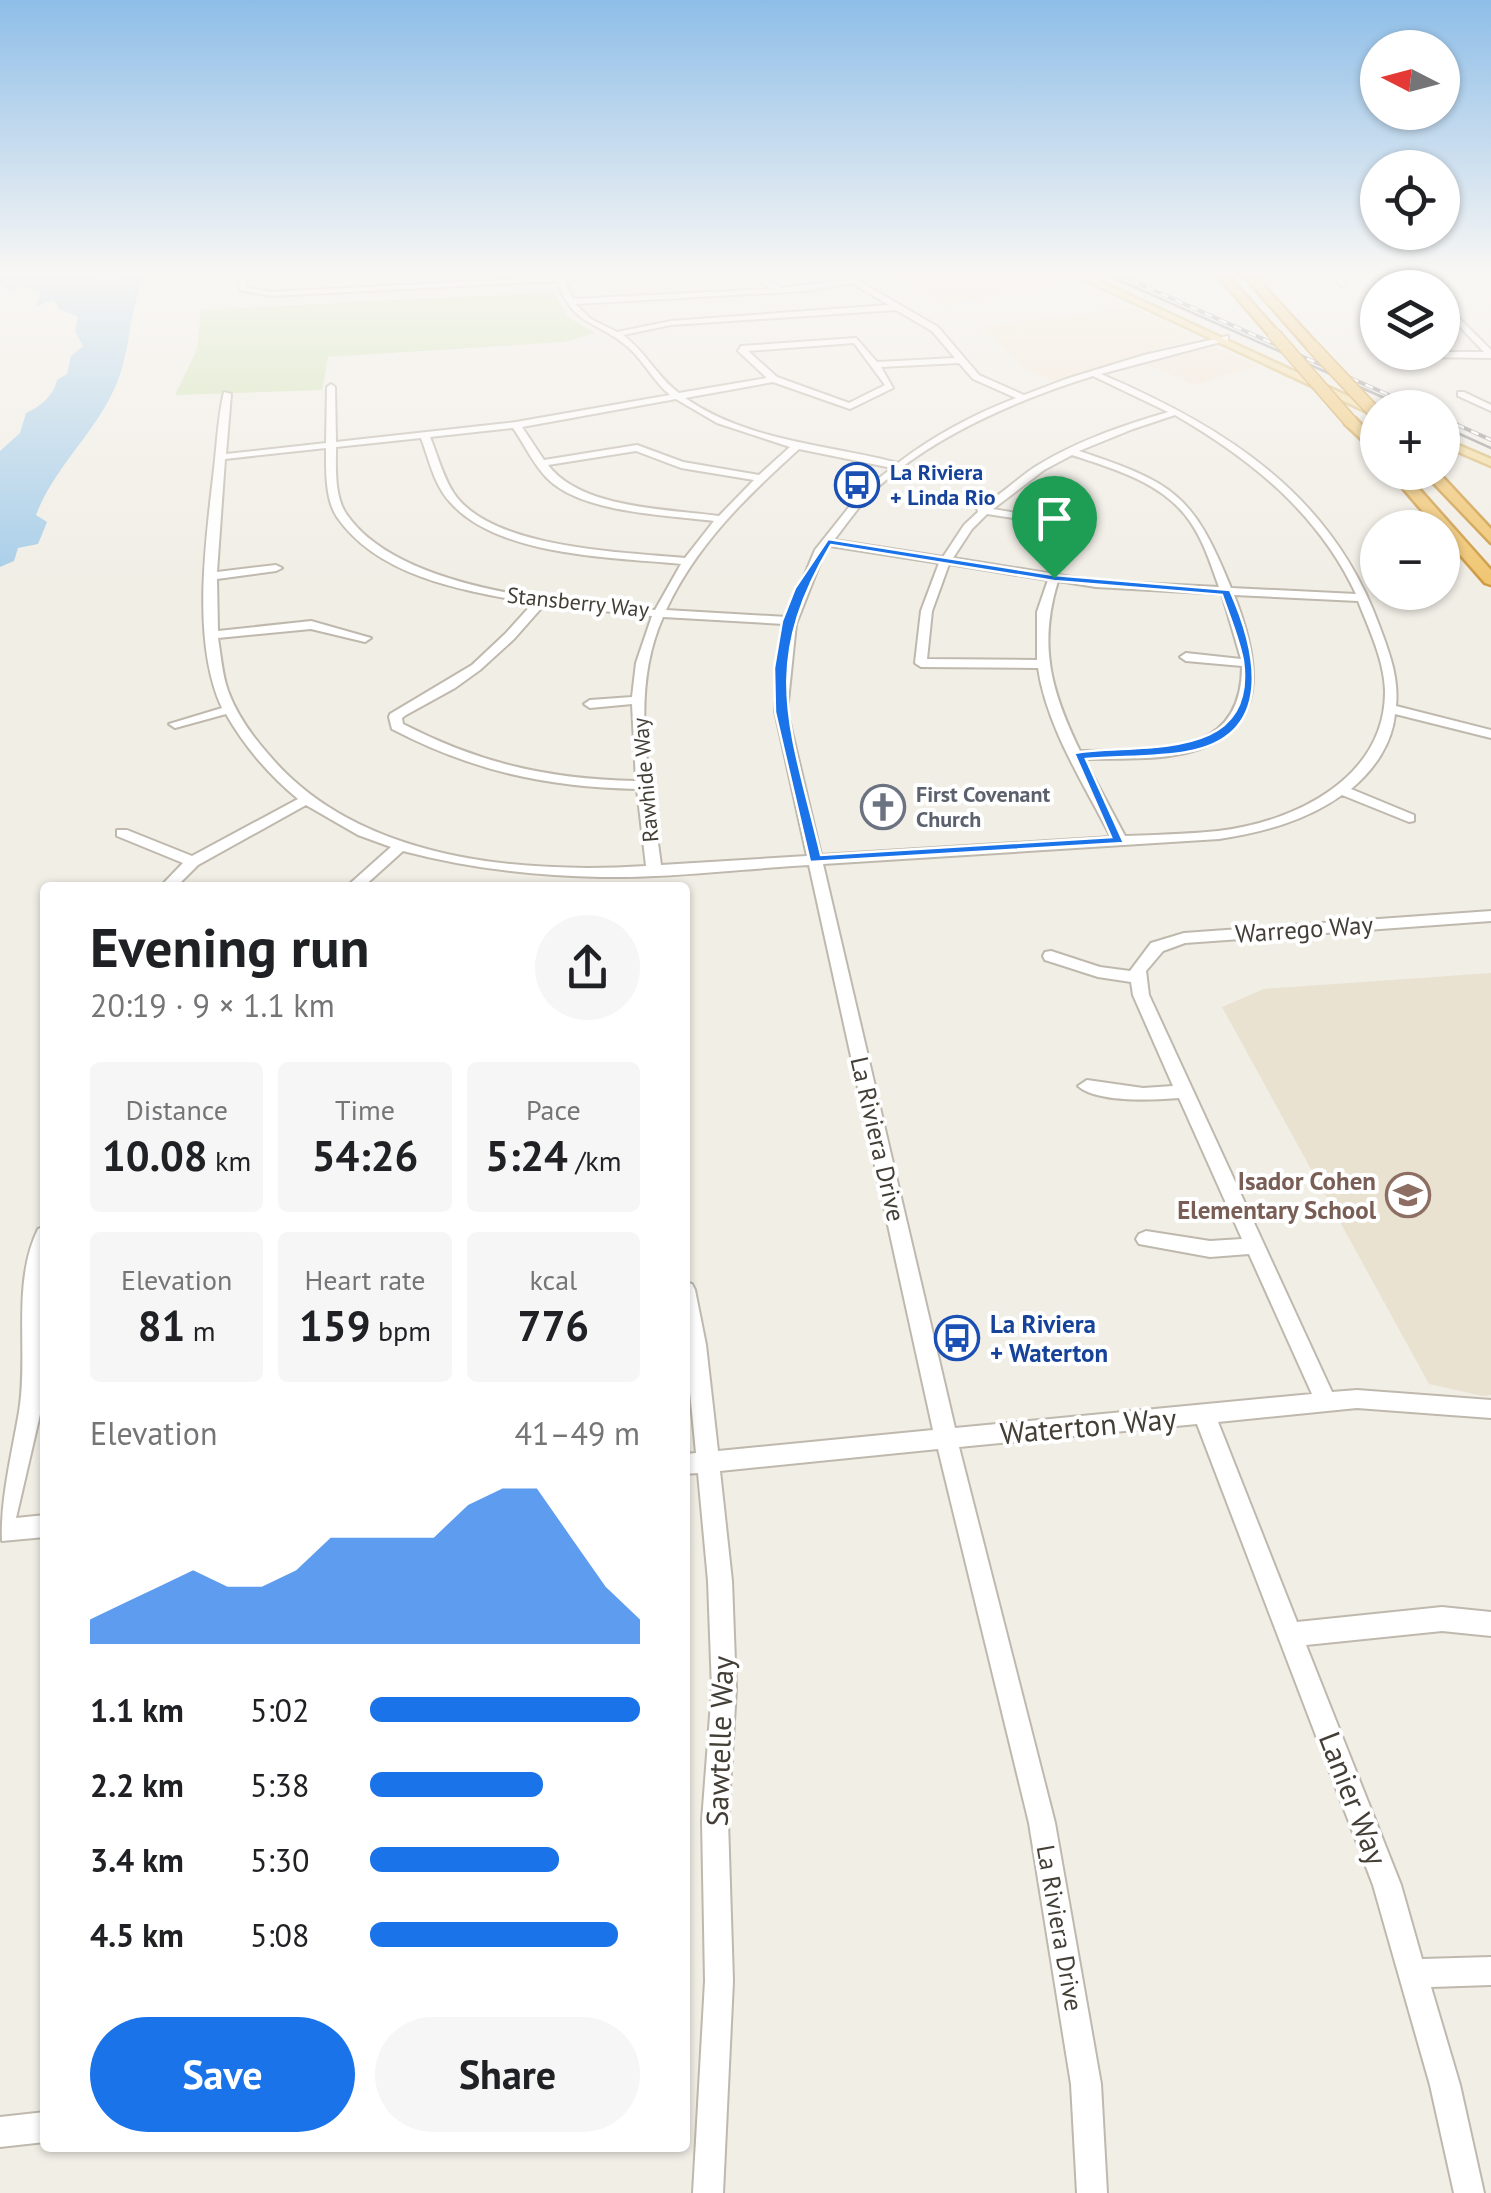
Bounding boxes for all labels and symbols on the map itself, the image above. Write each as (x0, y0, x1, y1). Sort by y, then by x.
north arrow (1360, 30, 1460, 130)
place label: La Riviera + Linda Rio (890, 458, 996, 511)
bus stop icon: La Riviera + Linda Rio (834, 462, 880, 508)
pin (1012, 476, 1097, 579)
street label: Stansberry Way (506, 581, 651, 623)
street label: Rawhide Way (626, 716, 664, 843)
place label: First Covenant Church (916, 780, 1051, 833)
church icon: First Covenant Church (860, 784, 906, 830)
street label: Warrego Way (1234, 908, 1374, 950)
street label: La Riviera Drive (843, 1053, 913, 1225)
place label: Isador Cohen Elementary School (1177, 1165, 1377, 1226)
school or university icon: Isador Cohen Elementary School (1385, 1172, 1431, 1218)
place label: La Riviera + Waterton (990, 1308, 1108, 1369)
bus stop icon: La Riviera + Waterton (934, 1315, 980, 1361)
street label: Waterton Way (998, 1398, 1178, 1452)
street label: Sawtelle Way (697, 1655, 741, 1827)
street label: Lanier Way (1311, 1726, 1397, 1870)
street label: La Riviera Drive (1030, 1842, 1090, 2014)

